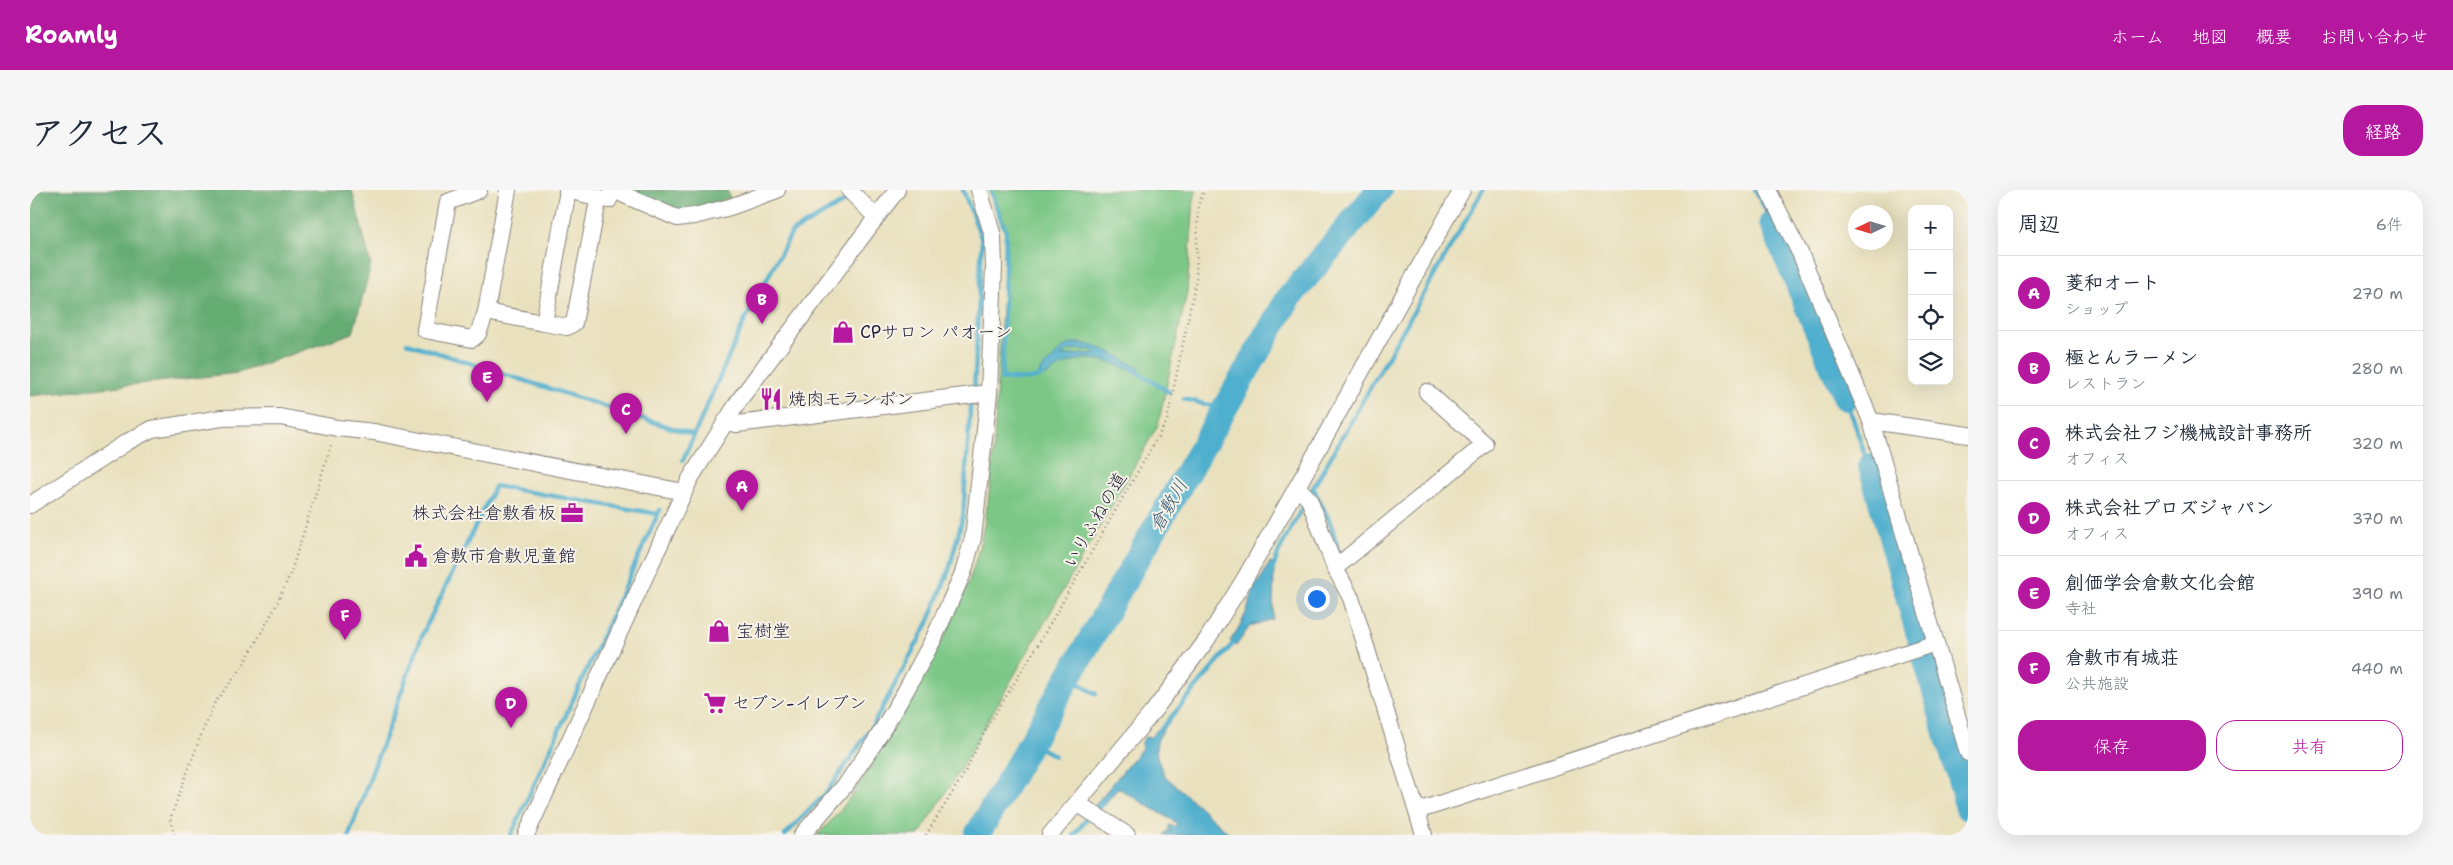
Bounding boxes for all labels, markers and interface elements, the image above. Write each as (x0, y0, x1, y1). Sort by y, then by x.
text: Roamly (25, 19, 118, 51)
text: ホーム (2111, 25, 2164, 49)
text: 地図 (2192, 25, 2228, 49)
text: 概要 (2256, 25, 2292, 49)
text: お問い合わせ (2320, 25, 2428, 49)
button: 経路 (2343, 105, 2423, 156)
text: アクセス (30, 109, 168, 156)
north arrow (1848, 205, 1893, 250)
map controls (1908, 205, 1953, 385)
button: + (1908, 205, 1953, 250)
text: 周辺 (2018, 210, 2060, 238)
text: 6件 (2376, 214, 2403, 235)
button: − (1908, 250, 1953, 295)
text: 菱和オート (2065, 270, 2160, 295)
pin: B (746, 283, 778, 324)
text: A (2028, 283, 2040, 304)
text: 270 m (2352, 283, 2403, 304)
button: locate (1908, 295, 1953, 340)
text: ショップ (2065, 298, 2128, 319)
shop icon: CPサロン パオーン (830, 319, 856, 345)
place label: CPサロン パオーン (860, 320, 1012, 344)
button: layers (1908, 340, 1953, 385)
text: 極とんラーメン (2065, 345, 2198, 370)
text: B (2029, 358, 2039, 379)
text: 280 m (2351, 358, 2403, 379)
pin: E (471, 361, 503, 402)
text: レストラン (2065, 373, 2146, 394)
restaurant icon: 焼肉モランボン (758, 386, 784, 412)
place label: 焼肉モランボン (788, 387, 914, 411)
pin: C (610, 393, 642, 434)
text: 株式会社フジ機械設計事務所 (2065, 420, 2312, 445)
text: C (2029, 433, 2039, 454)
text: 320 m (2352, 433, 2403, 454)
text: オフィス (2065, 448, 2129, 469)
street label: いりふねの道 (1058, 468, 1132, 572)
pin: A (726, 470, 758, 511)
water label: 倉敷川 (1143, 474, 1194, 536)
text: 株式会社プロズジャパン (2065, 495, 2274, 520)
office icon: 株式会社倉敷看板 (559, 500, 585, 526)
place label: 株式会社倉敷看板 (412, 501, 556, 525)
text: D (2028, 508, 2040, 529)
text: 370 m (2352, 508, 2403, 529)
text: オフィス (2065, 523, 2129, 544)
public building icon: 倉敷市倉敷児童館 (403, 543, 429, 569)
place label: 倉敷市倉敷児童館 (432, 544, 576, 568)
text: 創価学会倉敷文化会館 (2065, 570, 2255, 595)
text: E (2029, 583, 2039, 604)
text: 390 m (2351, 583, 2403, 604)
your location (1304, 586, 1330, 612)
text: 寺社 (2065, 598, 2097, 619)
pin: F (329, 599, 361, 640)
shop icon: 宝樹堂 (706, 618, 732, 644)
place label: 宝樹堂 (736, 619, 790, 643)
text: 倉敷市有城荘 (2065, 645, 2179, 670)
text: F (2029, 658, 2039, 679)
text: 440 m (2351, 658, 2403, 679)
text: 公共施設 (2065, 673, 2129, 694)
pin: D (495, 687, 527, 728)
supermarket icon: セブン-イレブン (702, 690, 728, 716)
place label: セブン-イレブン (732, 691, 867, 715)
button: 保存 (2018, 720, 2206, 771)
button: 共有 (2216, 720, 2403, 771)

